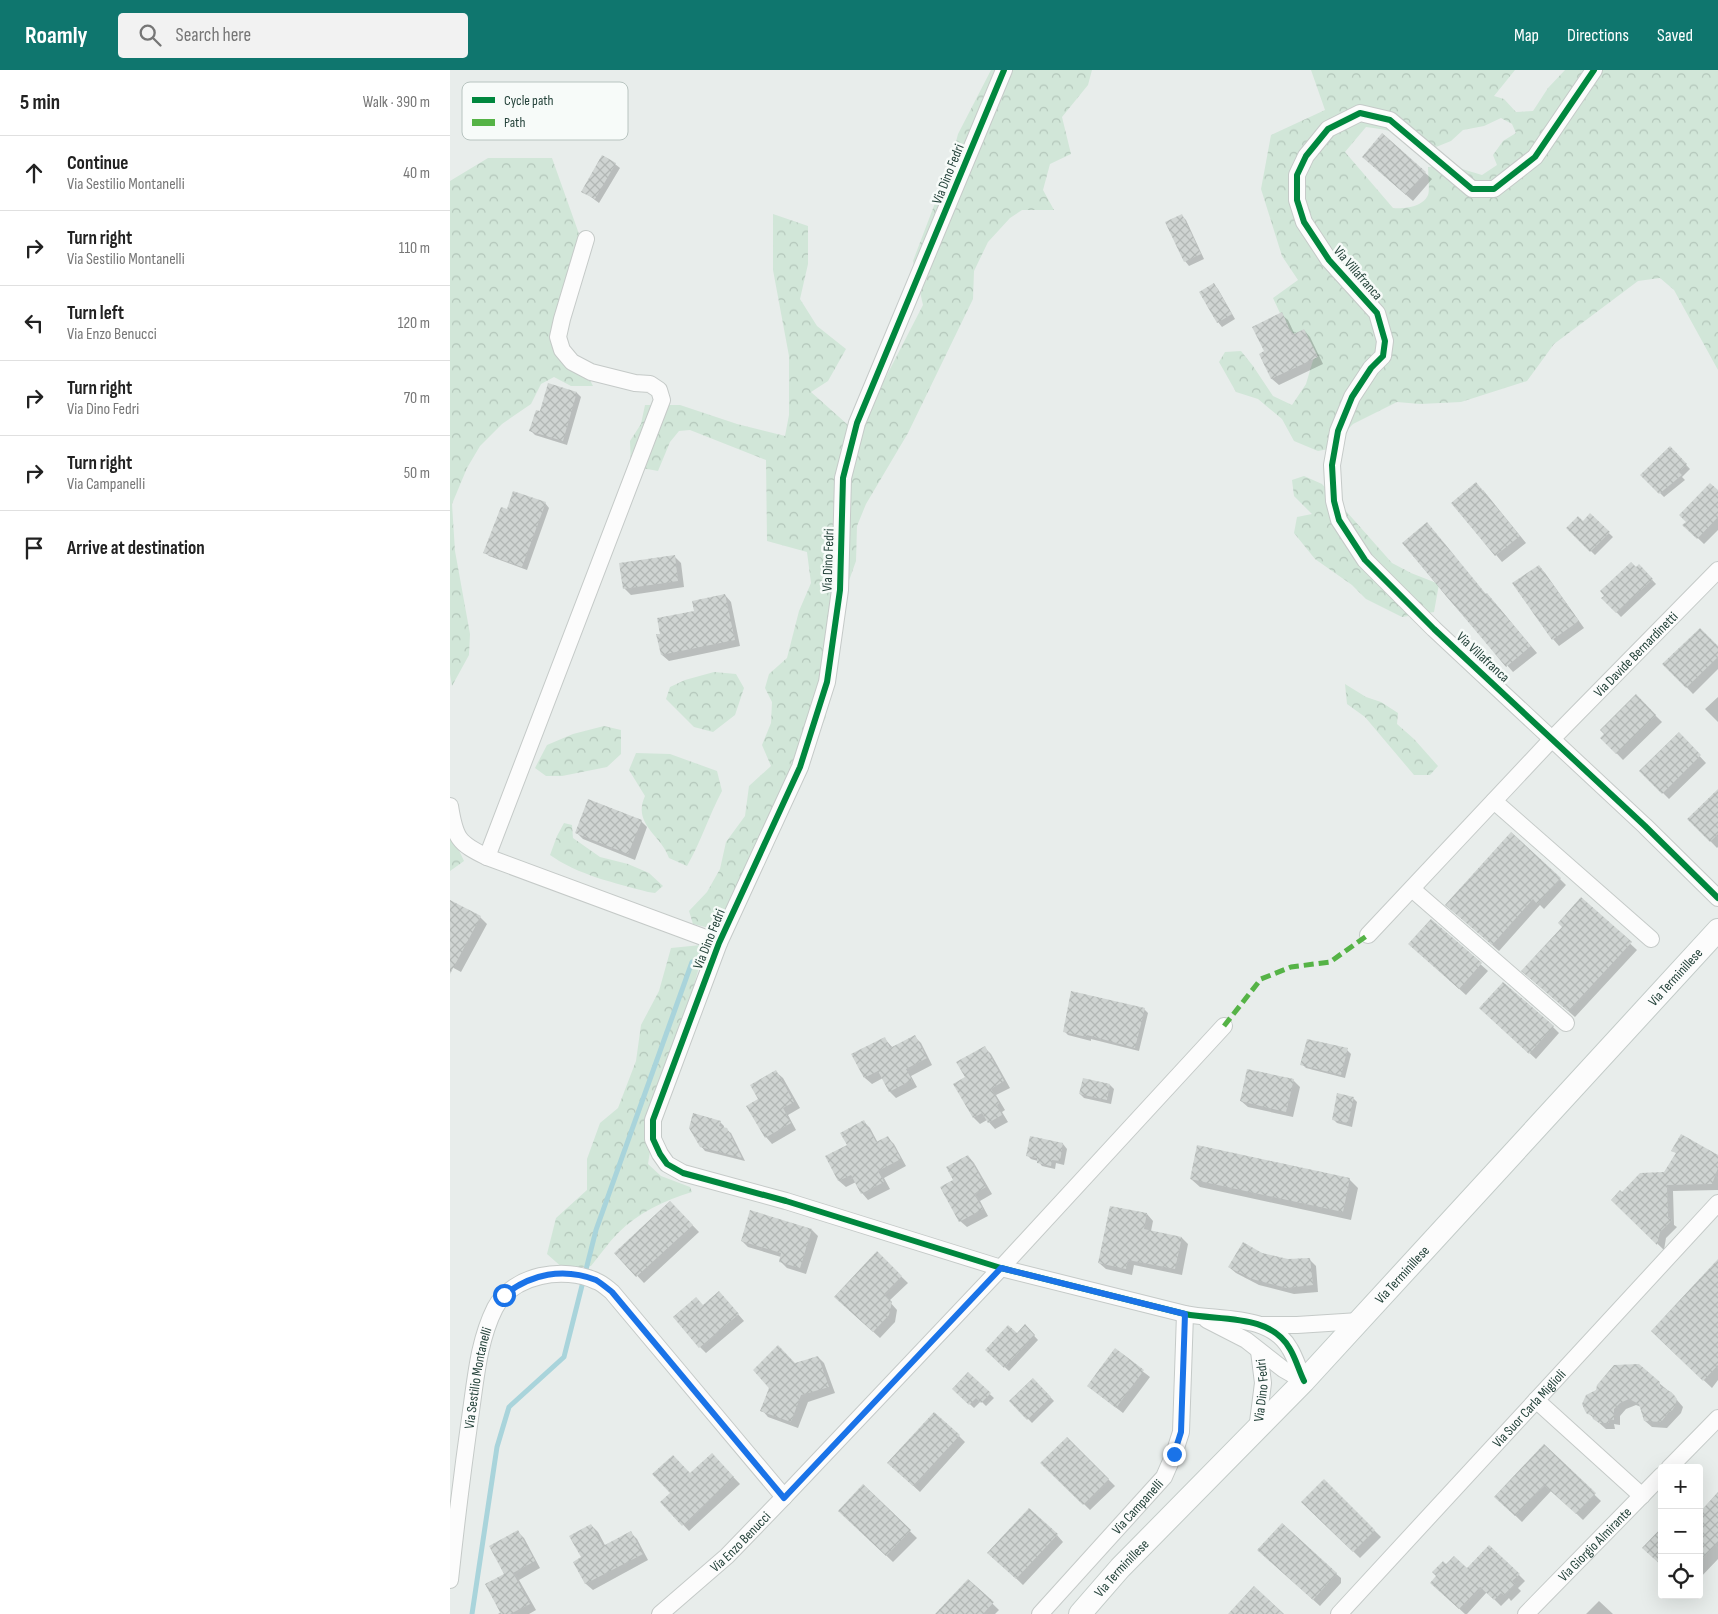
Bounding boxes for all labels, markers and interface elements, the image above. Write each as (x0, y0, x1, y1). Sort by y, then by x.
search box (118, 13, 468, 58)
text: Roamly (25, 21, 88, 50)
icon: search (136, 21, 164, 49)
text: Search here (176, 24, 251, 47)
text: Map (1514, 25, 1539, 46)
text: Directions (1567, 25, 1629, 46)
text: Saved (1657, 25, 1693, 46)
legend (462, 82, 628, 140)
text: 5 min (20, 90, 60, 115)
text: Cycle path (504, 92, 554, 109)
text: Walk · 390 m (363, 93, 430, 112)
text: Path (504, 114, 525, 131)
street label: Via Dino Fedri (928, 141, 968, 207)
text: Continue (67, 152, 128, 175)
icon: ahead (20, 159, 48, 187)
text: 40 m (403, 164, 430, 183)
text: Via Sestilio Montanelli (67, 175, 185, 194)
text: Turn right (67, 227, 132, 250)
icon: right (20, 234, 48, 262)
text: 110 m (399, 239, 430, 258)
street label: Via Villafranca (1330, 242, 1386, 304)
text: Via Sestilio Montanelli (67, 250, 185, 269)
text: Turn left (67, 302, 124, 325)
icon: left (20, 309, 48, 337)
text: 120 m (398, 314, 430, 333)
text: Via Enzo Benucci (67, 325, 157, 344)
text: Turn right (67, 377, 132, 400)
icon: right (20, 384, 48, 412)
text: 70 m (404, 389, 430, 408)
text: Via Dino Fedri (67, 400, 139, 419)
text: Turn right (67, 452, 132, 475)
icon: right (20, 459, 48, 487)
text: 50 m (404, 464, 430, 483)
text: Via Campanelli (67, 475, 145, 494)
street label: Via Dino Fedri (818, 528, 838, 592)
icon: arrive (20, 534, 48, 562)
text: Arrive at destination (67, 537, 205, 560)
street label: Via Davide Bernardinetti (1590, 608, 1681, 700)
street label: Via Villafranca (1453, 628, 1513, 686)
street label: Via Dino Fedri (689, 906, 729, 972)
street label: Via Terminillese (1644, 944, 1706, 1009)
street label: Via Terminillese (1371, 1242, 1433, 1307)
route start (493, 1284, 516, 1307)
street label: Via Sestilio Montanelli (460, 1325, 495, 1430)
street label: Via Dino Fedri (1250, 1358, 1272, 1423)
street label: Via Suor Carla Miglioli (1489, 1366, 1569, 1451)
route end (1163, 1443, 1186, 1466)
map controls (1658, 1464, 1703, 1599)
button: + (1658, 1464, 1703, 1509)
street label: Via Campanelli (1108, 1475, 1167, 1538)
street label: Via Giorgio Almirante (1554, 1503, 1635, 1585)
street label: Via Enzo Benucci (706, 1508, 774, 1576)
button: − (1658, 1509, 1703, 1554)
street label: Via Terminillese (1090, 1535, 1152, 1600)
button: locate (1658, 1554, 1703, 1599)

